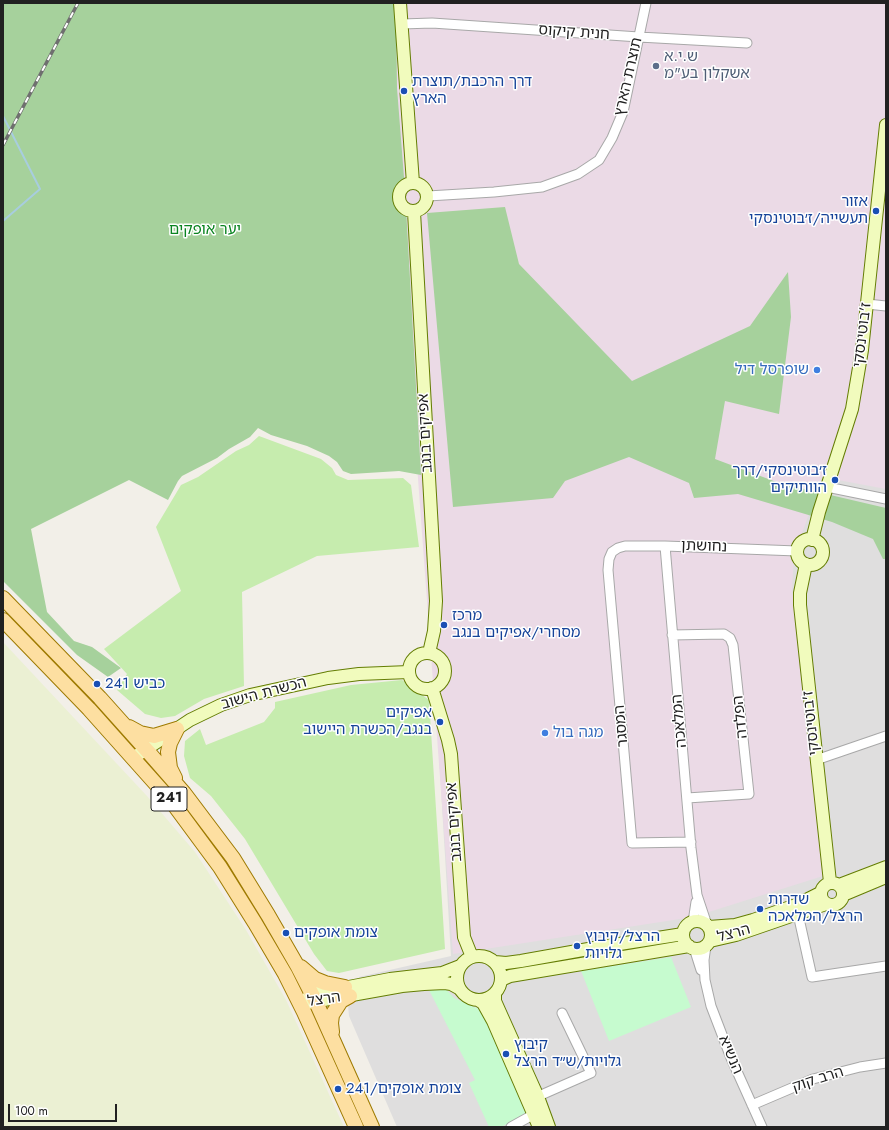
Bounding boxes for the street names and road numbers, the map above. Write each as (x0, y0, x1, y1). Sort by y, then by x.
street label: חנית קיקוס (538, 22, 610, 44)
street label: תוצרת הארץ (611, 36, 647, 118)
street label: ז'בוטינסקי (850, 302, 876, 368)
street label: אפיקים בנגב (415, 393, 437, 473)
street label: נחושתן (681, 537, 727, 557)
street label: הכשרת הישוב (219, 674, 309, 714)
street label: ז'בוטינסקי (800, 690, 824, 756)
street label: המלאכה (669, 693, 691, 749)
street label: הפלדה (730, 694, 752, 740)
street label: המסגר (611, 704, 633, 748)
street label: אפיקים בנגב (443, 782, 467, 862)
road number: 241 (151, 787, 187, 811)
street label: הרצל (716, 921, 752, 947)
street label: הרצל (306, 989, 342, 1011)
street label: הנשיא (714, 1033, 746, 1077)
street label: הרב קוק (790, 1063, 846, 1097)

